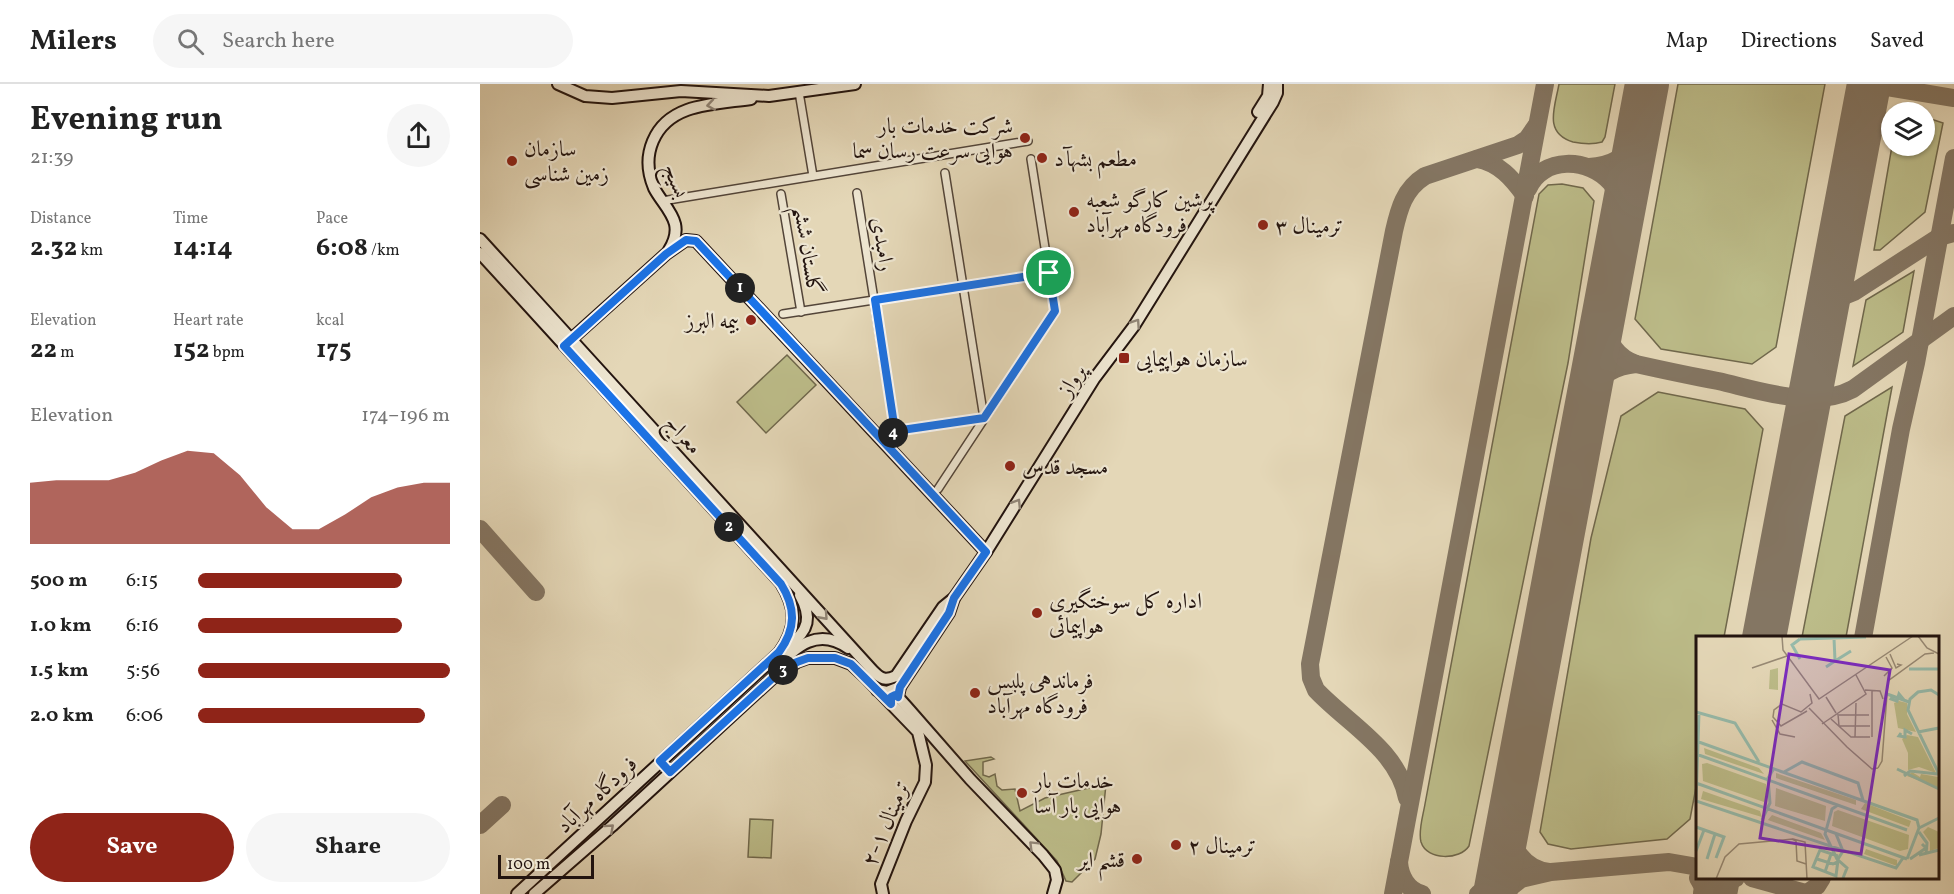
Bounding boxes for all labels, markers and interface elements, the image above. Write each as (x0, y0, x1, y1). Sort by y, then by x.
search box (153, 14, 573, 68)
text: Milers (30, 22, 117, 61)
icon: search (174, 25, 207, 58)
text: Search here (222, 26, 335, 57)
text: Map (1666, 27, 1708, 56)
text: Directions (1741, 27, 1837, 56)
text: Saved (1870, 27, 1924, 56)
text: Evening run (30, 98, 223, 144)
one-way arrow (706, 98, 716, 111)
map controls (1881, 102, 1935, 156)
button: layers (1881, 102, 1935, 156)
button: share (387, 104, 450, 167)
place label: شرکت خدمات بار هوایی سرعت رسان سما (852, 112, 1013, 168)
marker: شرکت خدمات بار هوایی سرعت رسان سما (1018, 131, 1032, 145)
place label: سازمان زمین شناسی (524, 135, 609, 191)
text: 21:39 (30, 144, 73, 172)
place label: مطعم بشهآد (1054, 145, 1137, 179)
marker: مطعم بشهآد (1035, 151, 1049, 165)
marker: سازمان زمین شناسی (505, 154, 519, 168)
street label: بسیج (652, 159, 696, 204)
place label: پرشین کارگو شعبه فرودگاه مهرآباد (1086, 186, 1216, 242)
street label: گلستان ششم (780, 203, 829, 298)
marker: پرشین کارگو شعبه فرودگاه مهرآباد (1067, 205, 1081, 219)
text: Distance (30, 208, 91, 230)
text: Time (173, 208, 208, 230)
text: Pace (316, 208, 348, 230)
place label: ترمینال ۳ (1275, 212, 1343, 243)
street label: رامبدی (862, 215, 901, 274)
marker: ترمینال ۳ (1256, 218, 1270, 232)
text: 2.32 (30, 230, 77, 266)
text: 14:14 (173, 230, 233, 266)
text: 6:08 (316, 230, 368, 266)
text: km (77, 240, 103, 262)
text: /km (368, 240, 400, 262)
pin (1023, 247, 1074, 298)
icon: arrive (1032, 256, 1065, 289)
pin: 1 (725, 273, 755, 303)
text: 1 (737, 277, 743, 299)
place label: بیمه البرز (683, 307, 739, 338)
text: Elevation (30, 310, 97, 332)
text: Heart rate (173, 310, 244, 332)
text: kcal (316, 310, 344, 332)
marker: بیمه البرز (744, 313, 758, 327)
one-way arrow (1128, 318, 1139, 329)
text: 22 (30, 332, 57, 368)
text: 152 (173, 332, 209, 368)
text: 175 (316, 332, 351, 368)
text: m (57, 342, 74, 364)
text: bpm (209, 342, 245, 364)
place label: سازمان هواپیمایی (1136, 345, 1248, 376)
marker: سازمان هواپیمایی (1117, 351, 1131, 365)
street label: پرواز (1050, 357, 1096, 405)
text: Elevation (30, 402, 113, 430)
text: 174–196 m (361, 402, 450, 430)
street label: معراج (655, 409, 708, 464)
pin: 4 (878, 418, 908, 448)
text: 4 (888, 422, 898, 444)
place label: مسجد قدس (1022, 453, 1108, 484)
marker: مسجد قدس (1003, 459, 1017, 473)
one-way arrow (1009, 498, 1020, 509)
pin: 2 (714, 512, 744, 542)
text: 2 (725, 516, 733, 538)
text: 500 m (30, 567, 88, 595)
text: 6:15 (126, 567, 158, 595)
place label: اداره کل سوختگیری هواپیمائی (1049, 587, 1202, 643)
marker: اداره کل سوختگیری هواپیمائی (1030, 606, 1044, 620)
one-way arrow (817, 609, 828, 620)
text: 1.0 km (30, 612, 92, 640)
text: 6:16 (126, 612, 159, 640)
inset map (1696, 636, 1939, 879)
pin: 3 (768, 655, 798, 685)
text: 1.5 km (30, 657, 89, 685)
text: 5:56 (126, 657, 160, 685)
text: 3 (779, 659, 787, 681)
place label: فرماندهی پلیس فرودگاه مهرآباد (987, 667, 1094, 723)
marker: فرماندهی پلیس فرودگاه مهرآباد (968, 686, 982, 700)
text: 2.0 km (30, 702, 94, 730)
text: 6:06 (126, 702, 163, 730)
street label: فرودگاه مهرآباد (550, 750, 645, 842)
place label: خدمات بار هوایی بار آسا (1032, 767, 1122, 823)
street label: ترمینال ۱-۲ (855, 776, 919, 872)
marker: خدمات بار هوایی بار آسا (1015, 786, 1029, 800)
button: Save (30, 813, 234, 882)
button: Share (246, 813, 450, 882)
one-way arrow (603, 824, 614, 835)
place label: ترمینال ۲ (1188, 832, 1256, 863)
marker: ترمینال ۲ (1169, 838, 1183, 852)
one-way arrow (1029, 841, 1040, 852)
place label: قشم ایر (1076, 846, 1125, 881)
scale bar (498, 852, 594, 880)
marker: قشم ایر (1130, 852, 1144, 866)
text: 100 m (507, 854, 550, 876)

